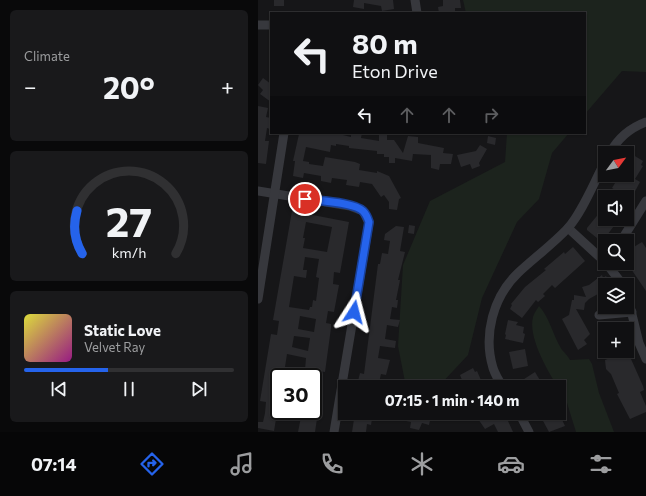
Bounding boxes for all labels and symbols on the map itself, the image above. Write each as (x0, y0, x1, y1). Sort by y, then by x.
north arrow (598, 146, 634, 182)
pin (288, 182, 322, 216)
position arrow (333, 291, 375, 333)
speed limit sign: 30 (270, 368, 322, 420)

